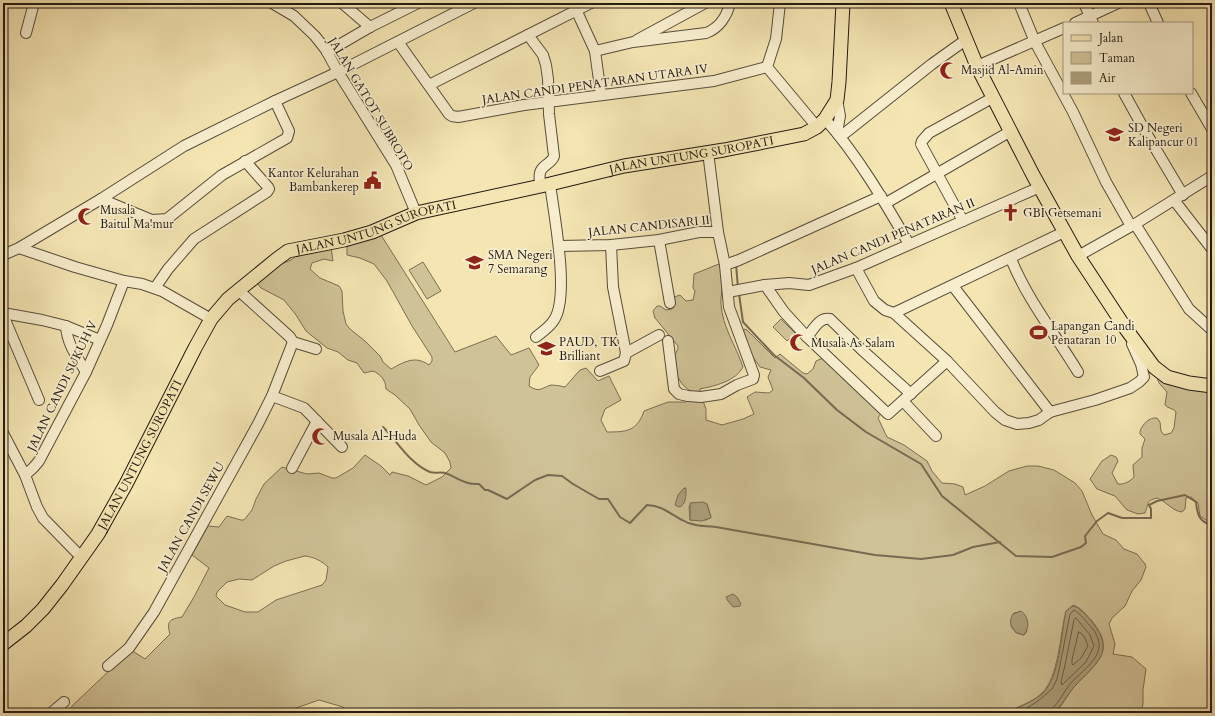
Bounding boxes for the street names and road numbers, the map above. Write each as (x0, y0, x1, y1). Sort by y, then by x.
street label: JALAN GATOT SUBROTO (324, 33, 417, 174)
street label: JALAN CANDI PENATARAN UTARA IV (479, 60, 709, 108)
street label: JALAN UNTUNG SUROPATI (606, 132, 775, 178)
street label: JALAN CANDI PENATARAN II (807, 194, 977, 279)
street label: JALAN UNTUNG SUROPATI (293, 197, 458, 258)
street label: JALAN CANDISARI II (585, 212, 711, 241)
street label: JALAN CANDI SUKUH V (22, 318, 101, 456)
street label: JALAN UNTUNG SUROPATI (93, 377, 185, 534)
street label: JALAN CANDI SEWU (153, 459, 228, 577)

